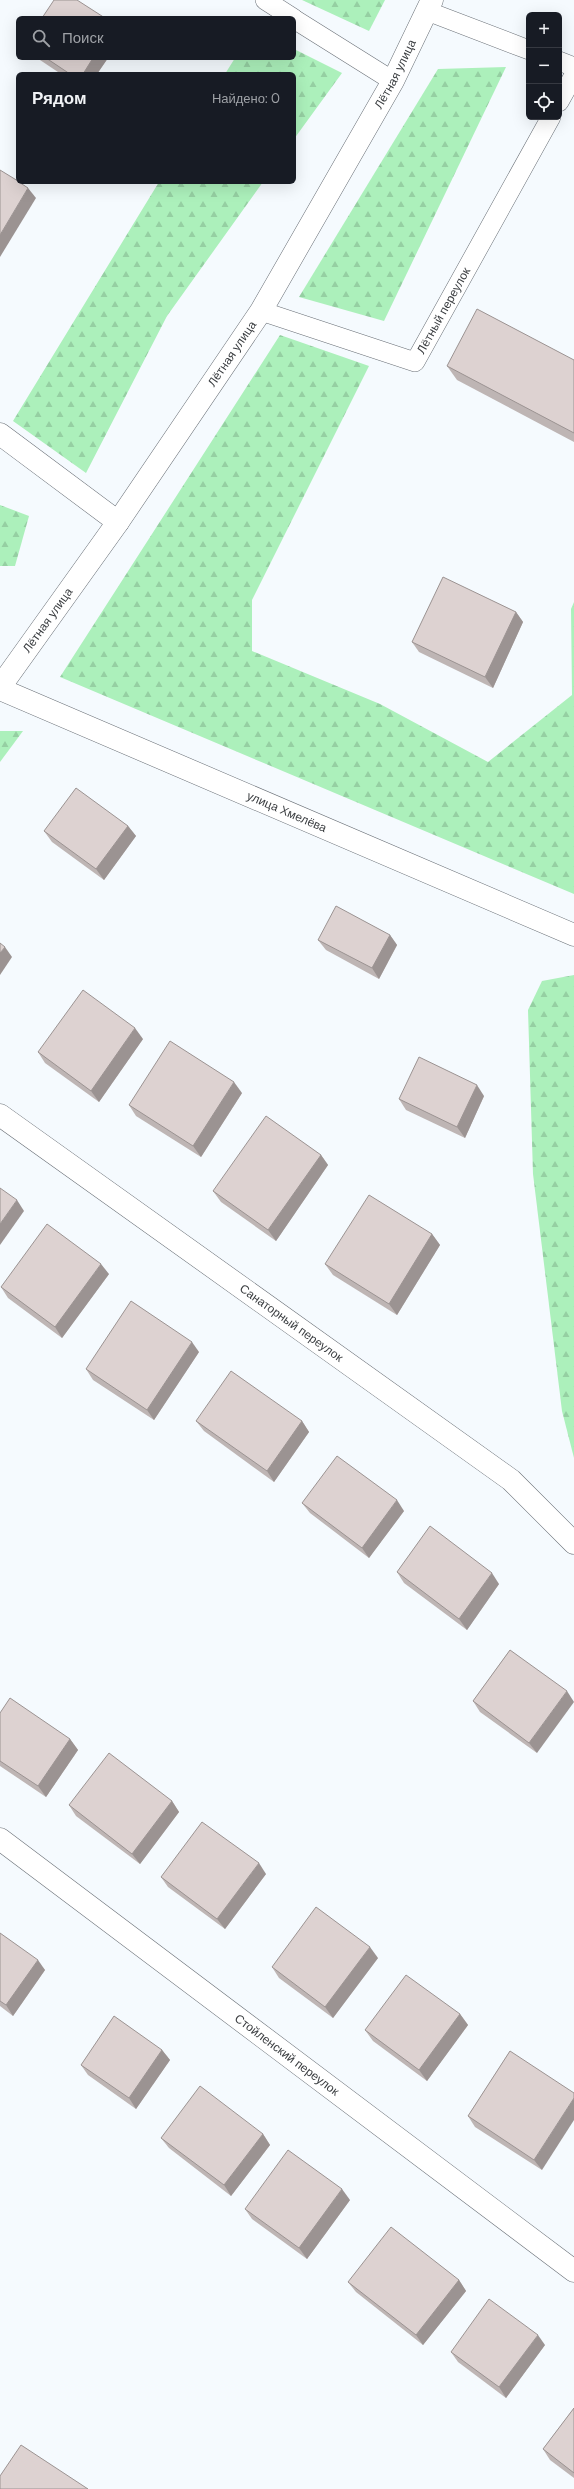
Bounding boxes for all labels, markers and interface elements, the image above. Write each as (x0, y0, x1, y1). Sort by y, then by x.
map controls (526, 12, 562, 120)
button: + (526, 12, 562, 48)
search box (16, 16, 296, 60)
icon: search (30, 27, 52, 49)
text: Поиск (62, 28, 104, 48)
street label: Лётная улица (371, 37, 420, 112)
button: − (526, 48, 562, 84)
button: locate (526, 84, 562, 120)
text: Рядом (32, 87, 87, 109)
text: Найдено: 0 (212, 90, 280, 107)
street label: Лётный переулок (413, 264, 474, 357)
street label: Лётная улица (204, 318, 260, 390)
street label: Лётная улица (19, 584, 77, 656)
street label: улица Хмелёва (244, 788, 329, 836)
street label: Санаторный переулок (236, 1281, 347, 1366)
street label: Стойленский переулок (231, 2010, 343, 2100)

